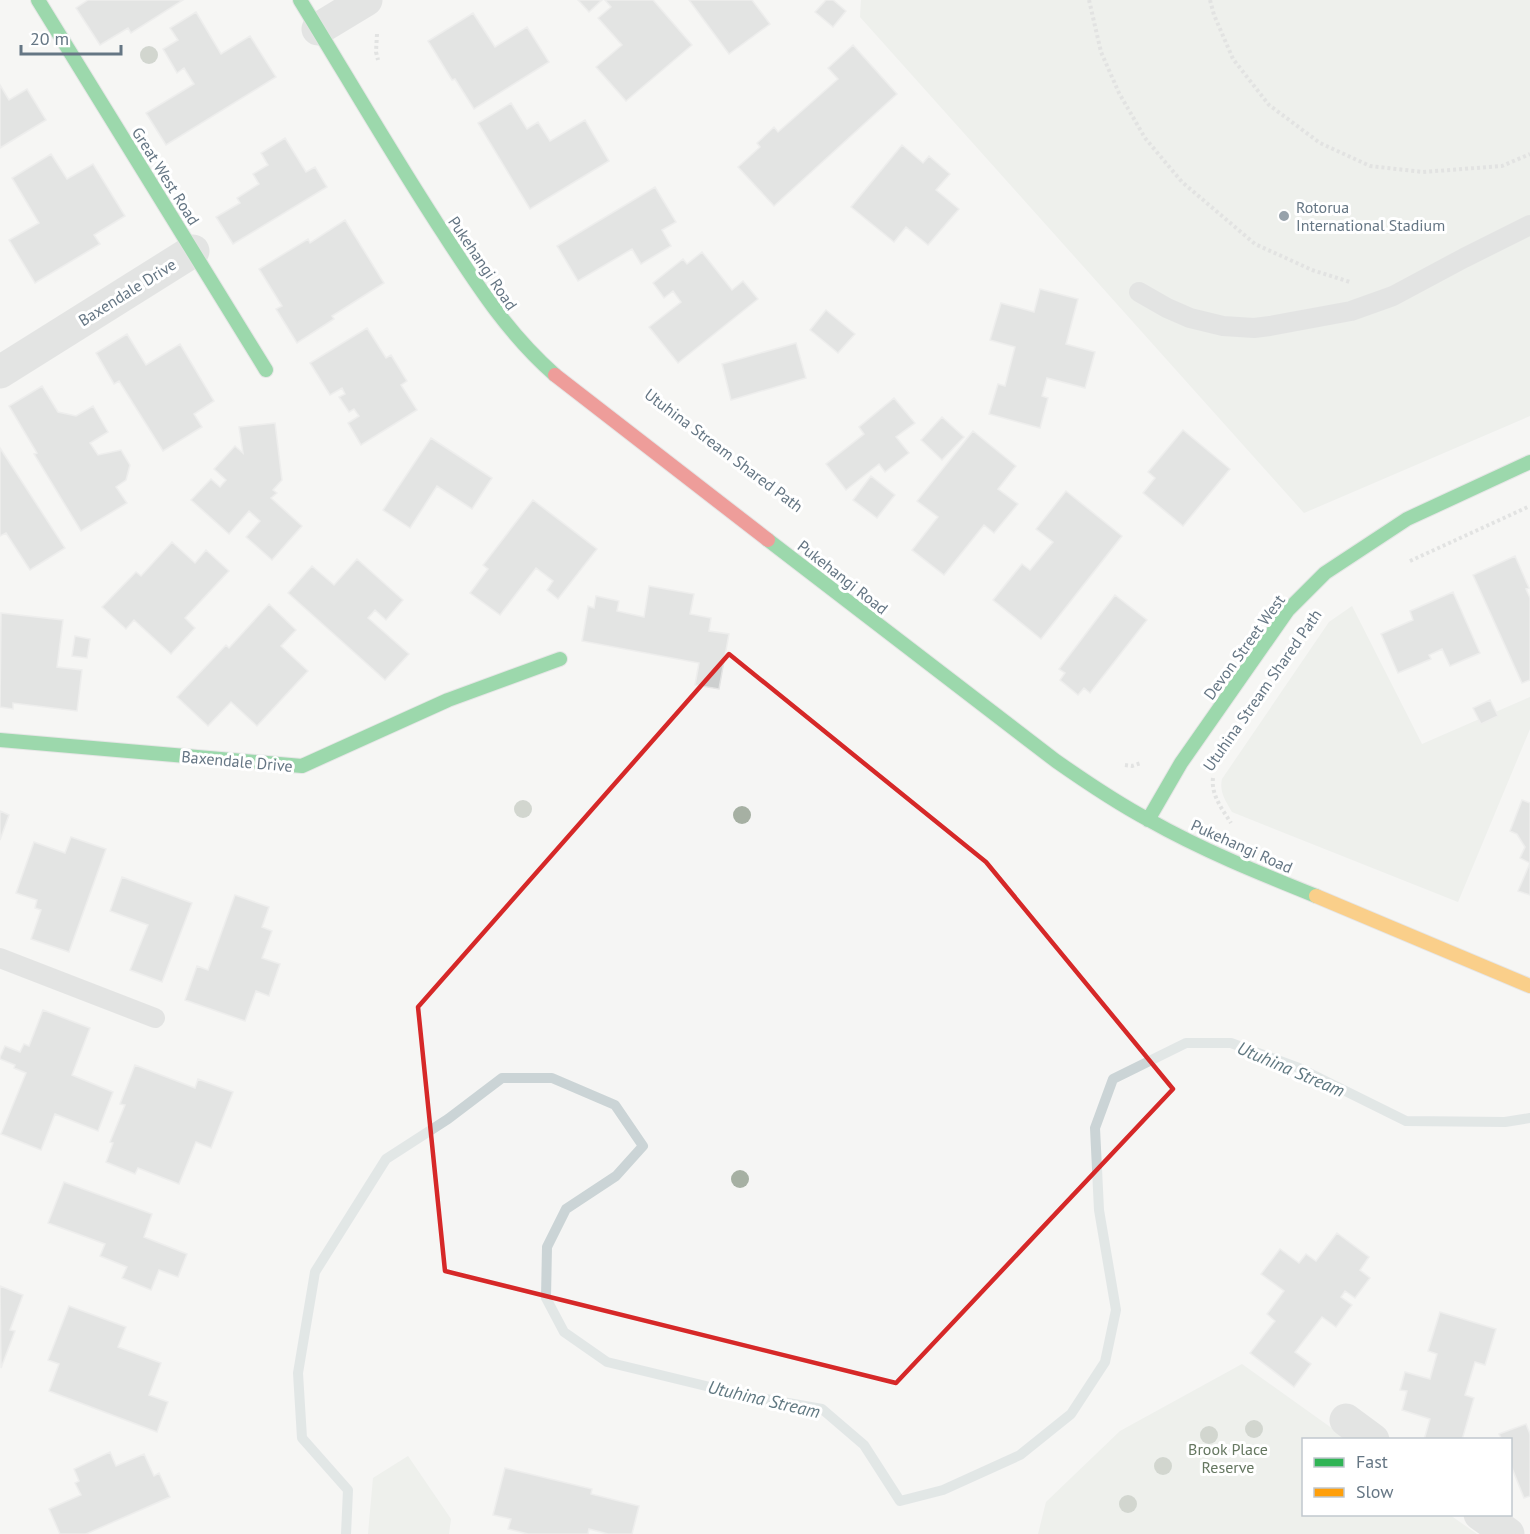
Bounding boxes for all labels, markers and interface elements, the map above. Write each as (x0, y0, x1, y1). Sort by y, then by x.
scale bar (21, 18, 122, 56)
text: 20 m (30, 27, 69, 50)
street label: Great West Road (128, 123, 204, 229)
place label: Rotorua International Stadium (1296, 197, 1445, 235)
marker: Rotorua International Stadium (1277, 209, 1291, 223)
street label: Pukehangi Road (444, 212, 522, 314)
street label: Baxendale Drive (74, 254, 180, 330)
street label: Utuhina Stream Shared Path (641, 384, 807, 516)
street label: Pukehangi Road (794, 536, 892, 618)
street label: Devon Street West (1199, 590, 1289, 703)
street label: Utuhina Stream Shared Path (1198, 605, 1326, 775)
street label: Baxendale Drive (181, 746, 293, 776)
street label: Pukehangi Road (1188, 815, 1296, 877)
water label: Utuhina Stream (1234, 1036, 1348, 1102)
water label: Utuhina Stream (706, 1375, 823, 1423)
legend (1302, 1438, 1512, 1516)
park label: Brook Place Reserve (1188, 1439, 1268, 1477)
text: Fast (1356, 1450, 1388, 1473)
text: Slow (1356, 1480, 1394, 1503)

